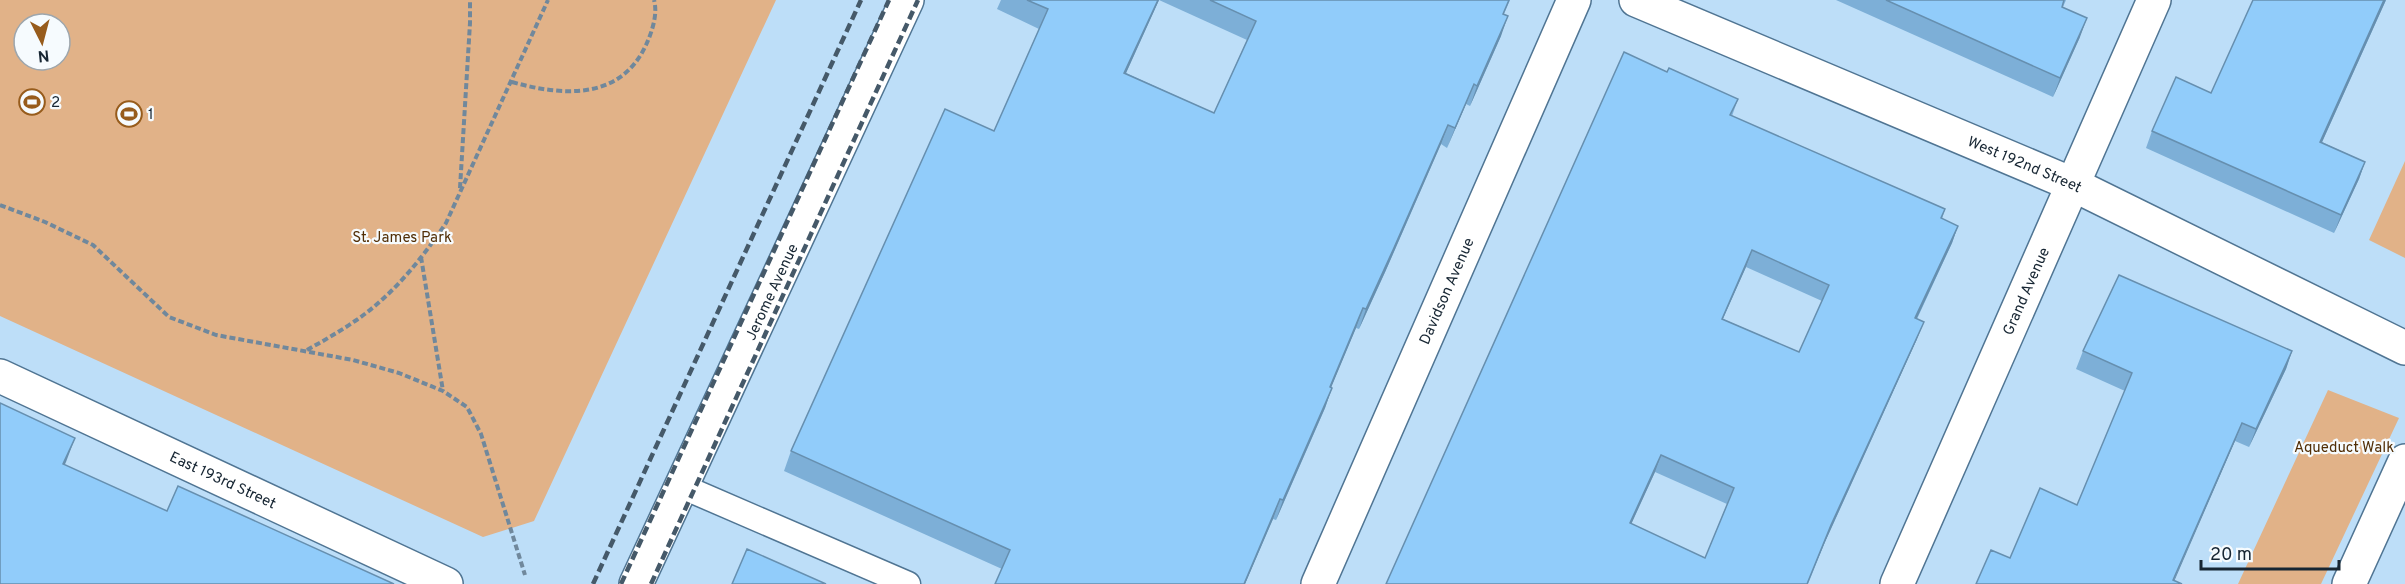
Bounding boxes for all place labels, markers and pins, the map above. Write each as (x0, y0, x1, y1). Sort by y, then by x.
sports icon: 2 (17, 87, 47, 117)
place label: 2 (51, 94, 60, 113)
sports icon: 1 (114, 99, 144, 129)
place label: 1 (148, 106, 154, 125)

